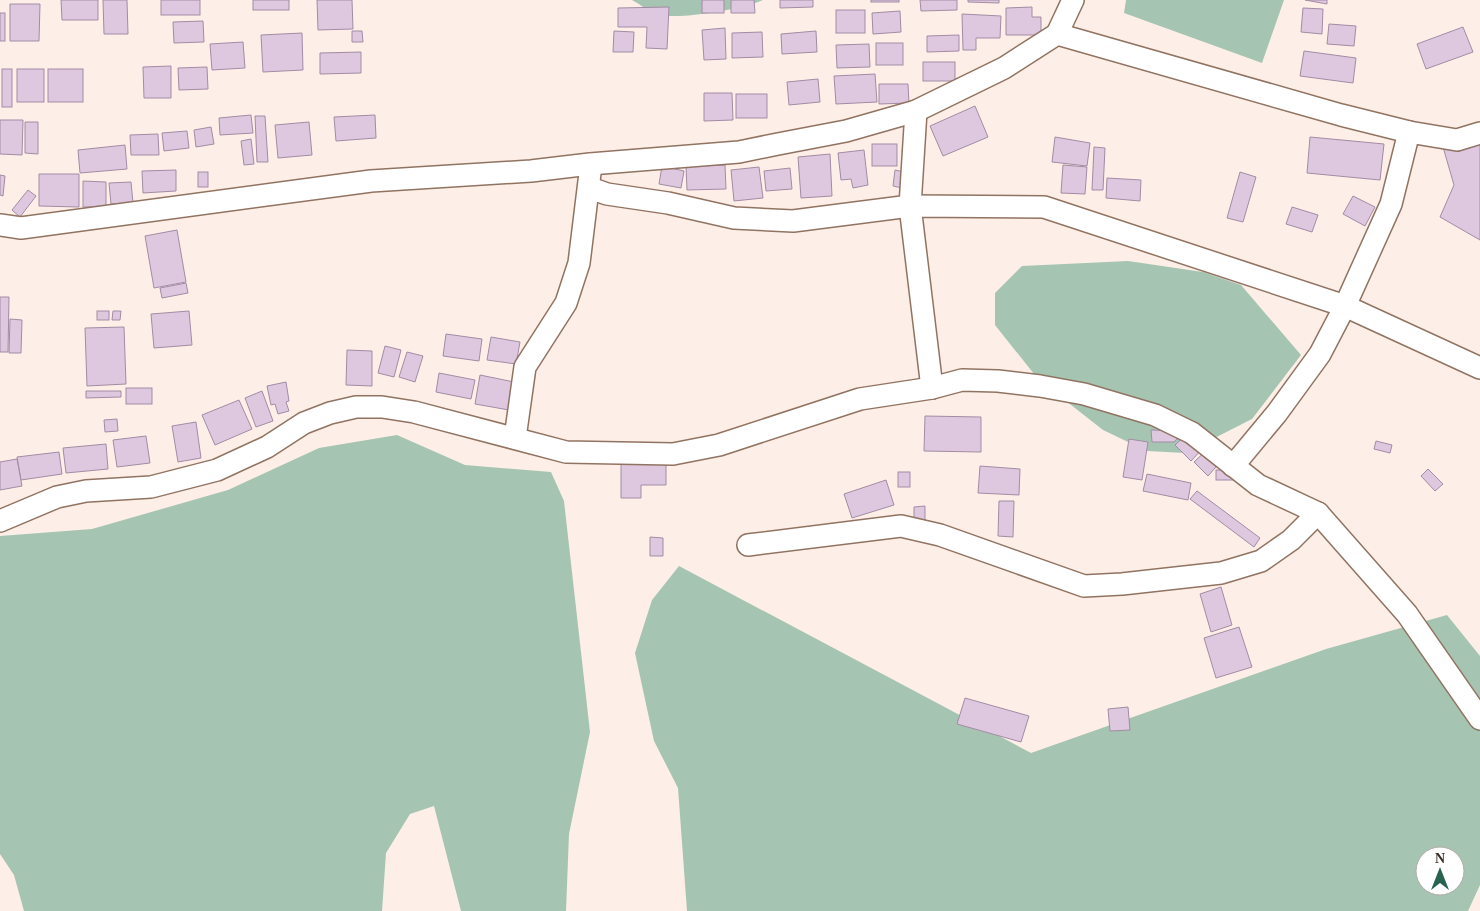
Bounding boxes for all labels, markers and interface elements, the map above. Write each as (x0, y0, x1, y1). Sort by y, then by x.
north arrow (1415, 846, 1465, 896)
text: N (1435, 851, 1445, 866)

